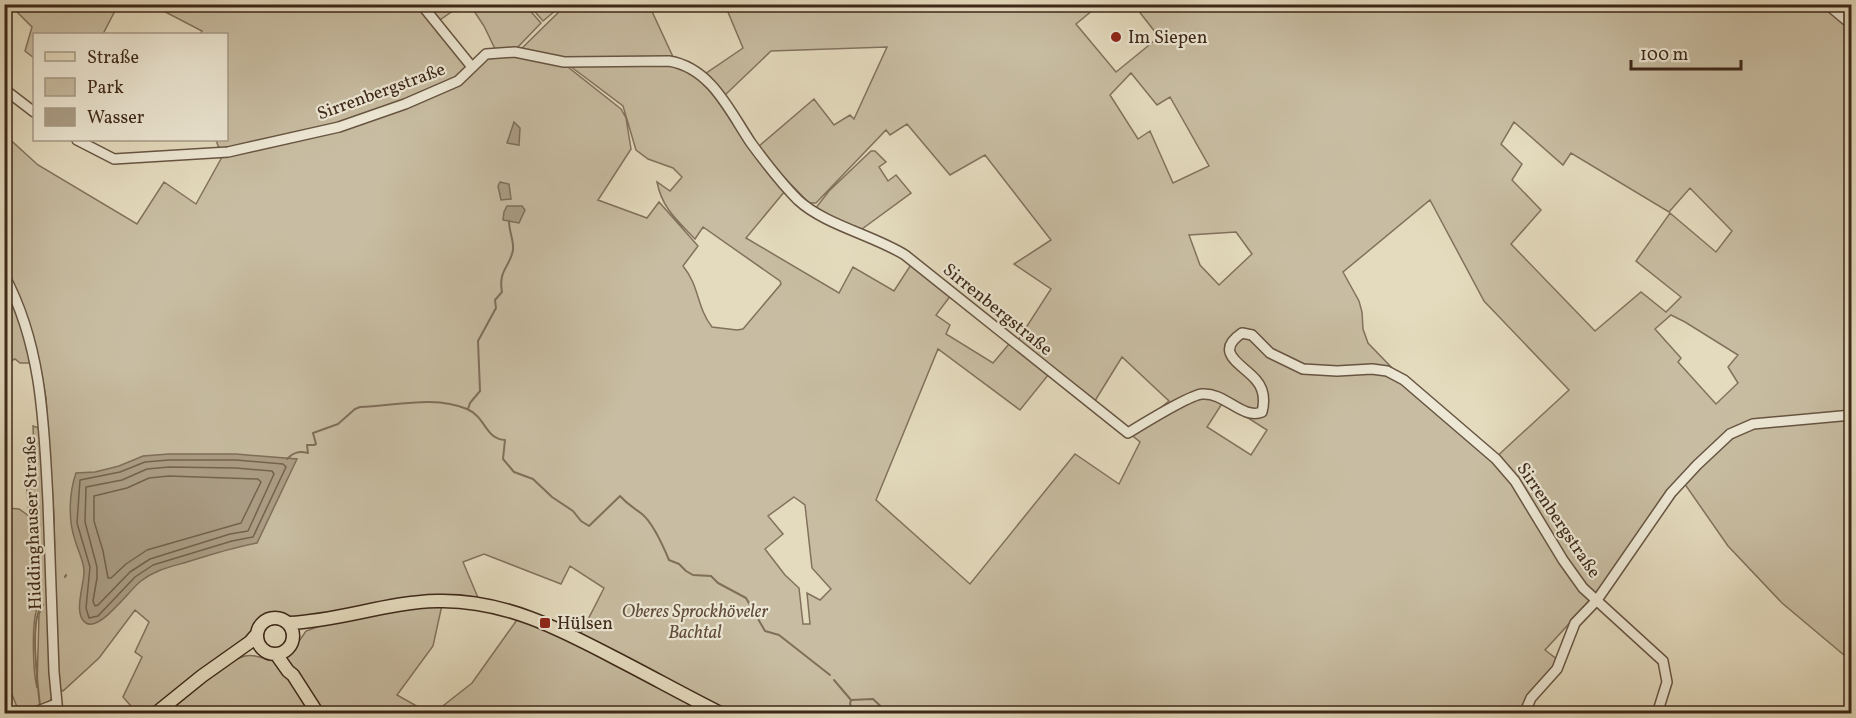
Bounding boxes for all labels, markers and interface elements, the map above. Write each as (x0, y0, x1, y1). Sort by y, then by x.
place label: Im Siepen (1128, 26, 1208, 51)
marker: Im Siepen (1109, 30, 1123, 44)
legend (33, 33, 228, 141)
scale bar (1631, 33, 1740, 71)
text: 100 m (1640, 43, 1689, 68)
text: Straße (87, 46, 139, 71)
street label: Sirrenbergstraße (314, 58, 449, 127)
text: Park (87, 76, 124, 101)
text: Wasser (87, 106, 145, 131)
street label: Sirrenbergstraße (937, 258, 1057, 362)
street label: Hiddinghauser Straße (18, 436, 49, 610)
street label: Sirrenbergstraße (1510, 458, 1606, 584)
park label: Oberes Sprockhöveler Bachtal (622, 600, 768, 646)
place label: Hülsen (557, 612, 613, 637)
marker: Hülsen (538, 616, 552, 630)

